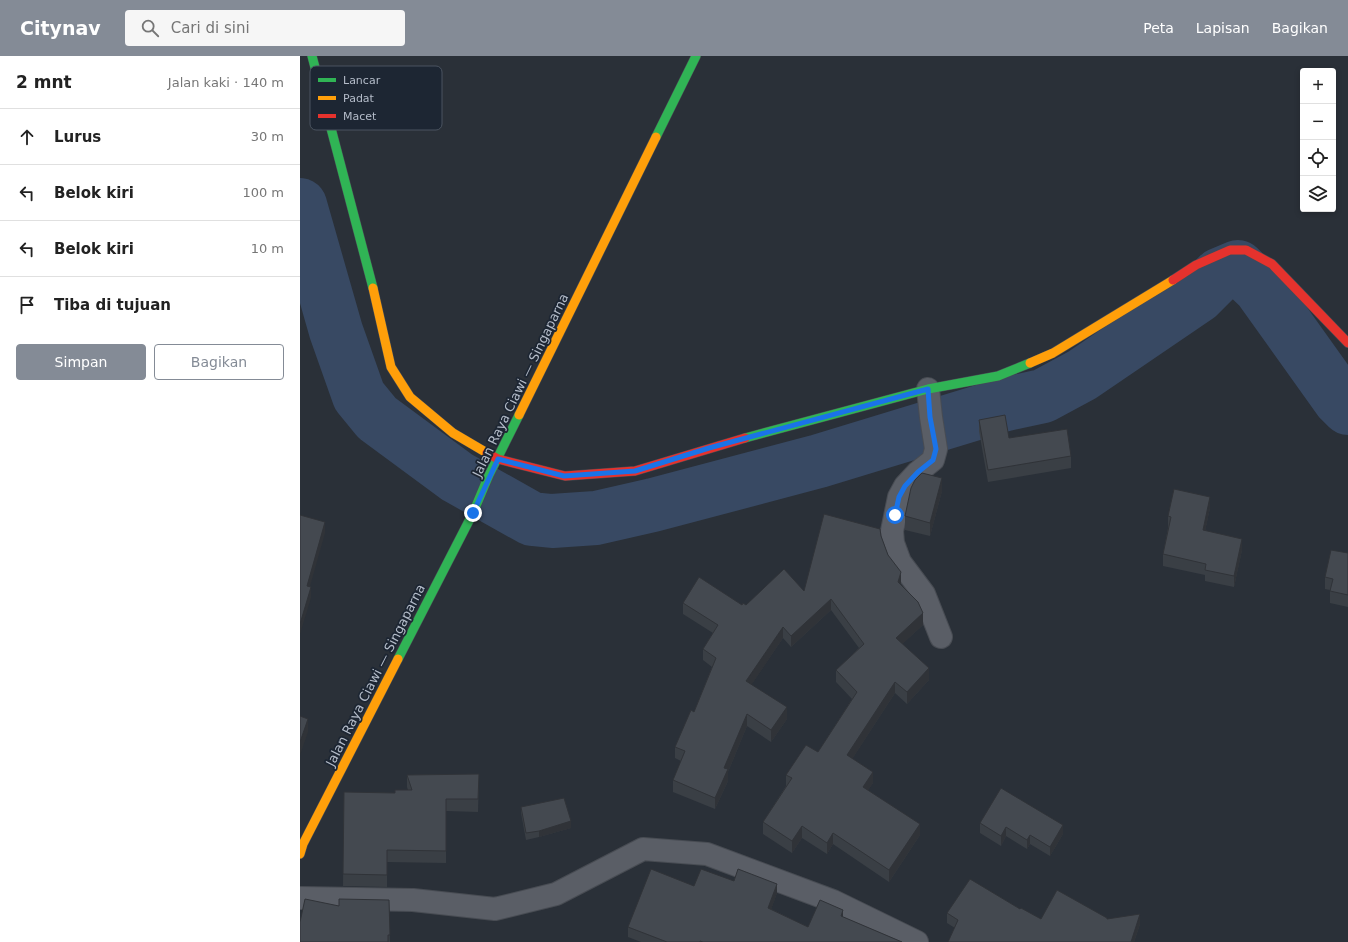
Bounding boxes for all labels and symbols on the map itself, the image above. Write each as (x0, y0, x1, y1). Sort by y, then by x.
legend (310, 66, 442, 130)
text: Lancar (343, 74, 381, 87)
text: Padat (343, 92, 375, 105)
text: Macet (343, 110, 377, 123)
street label: Jalan Raya Ciawi — Singaparna (469, 291, 572, 480)
route end (464, 504, 482, 522)
route start (886, 506, 904, 524)
street label: Jalan Raya Ciawi — Singaparna (322, 582, 428, 770)

